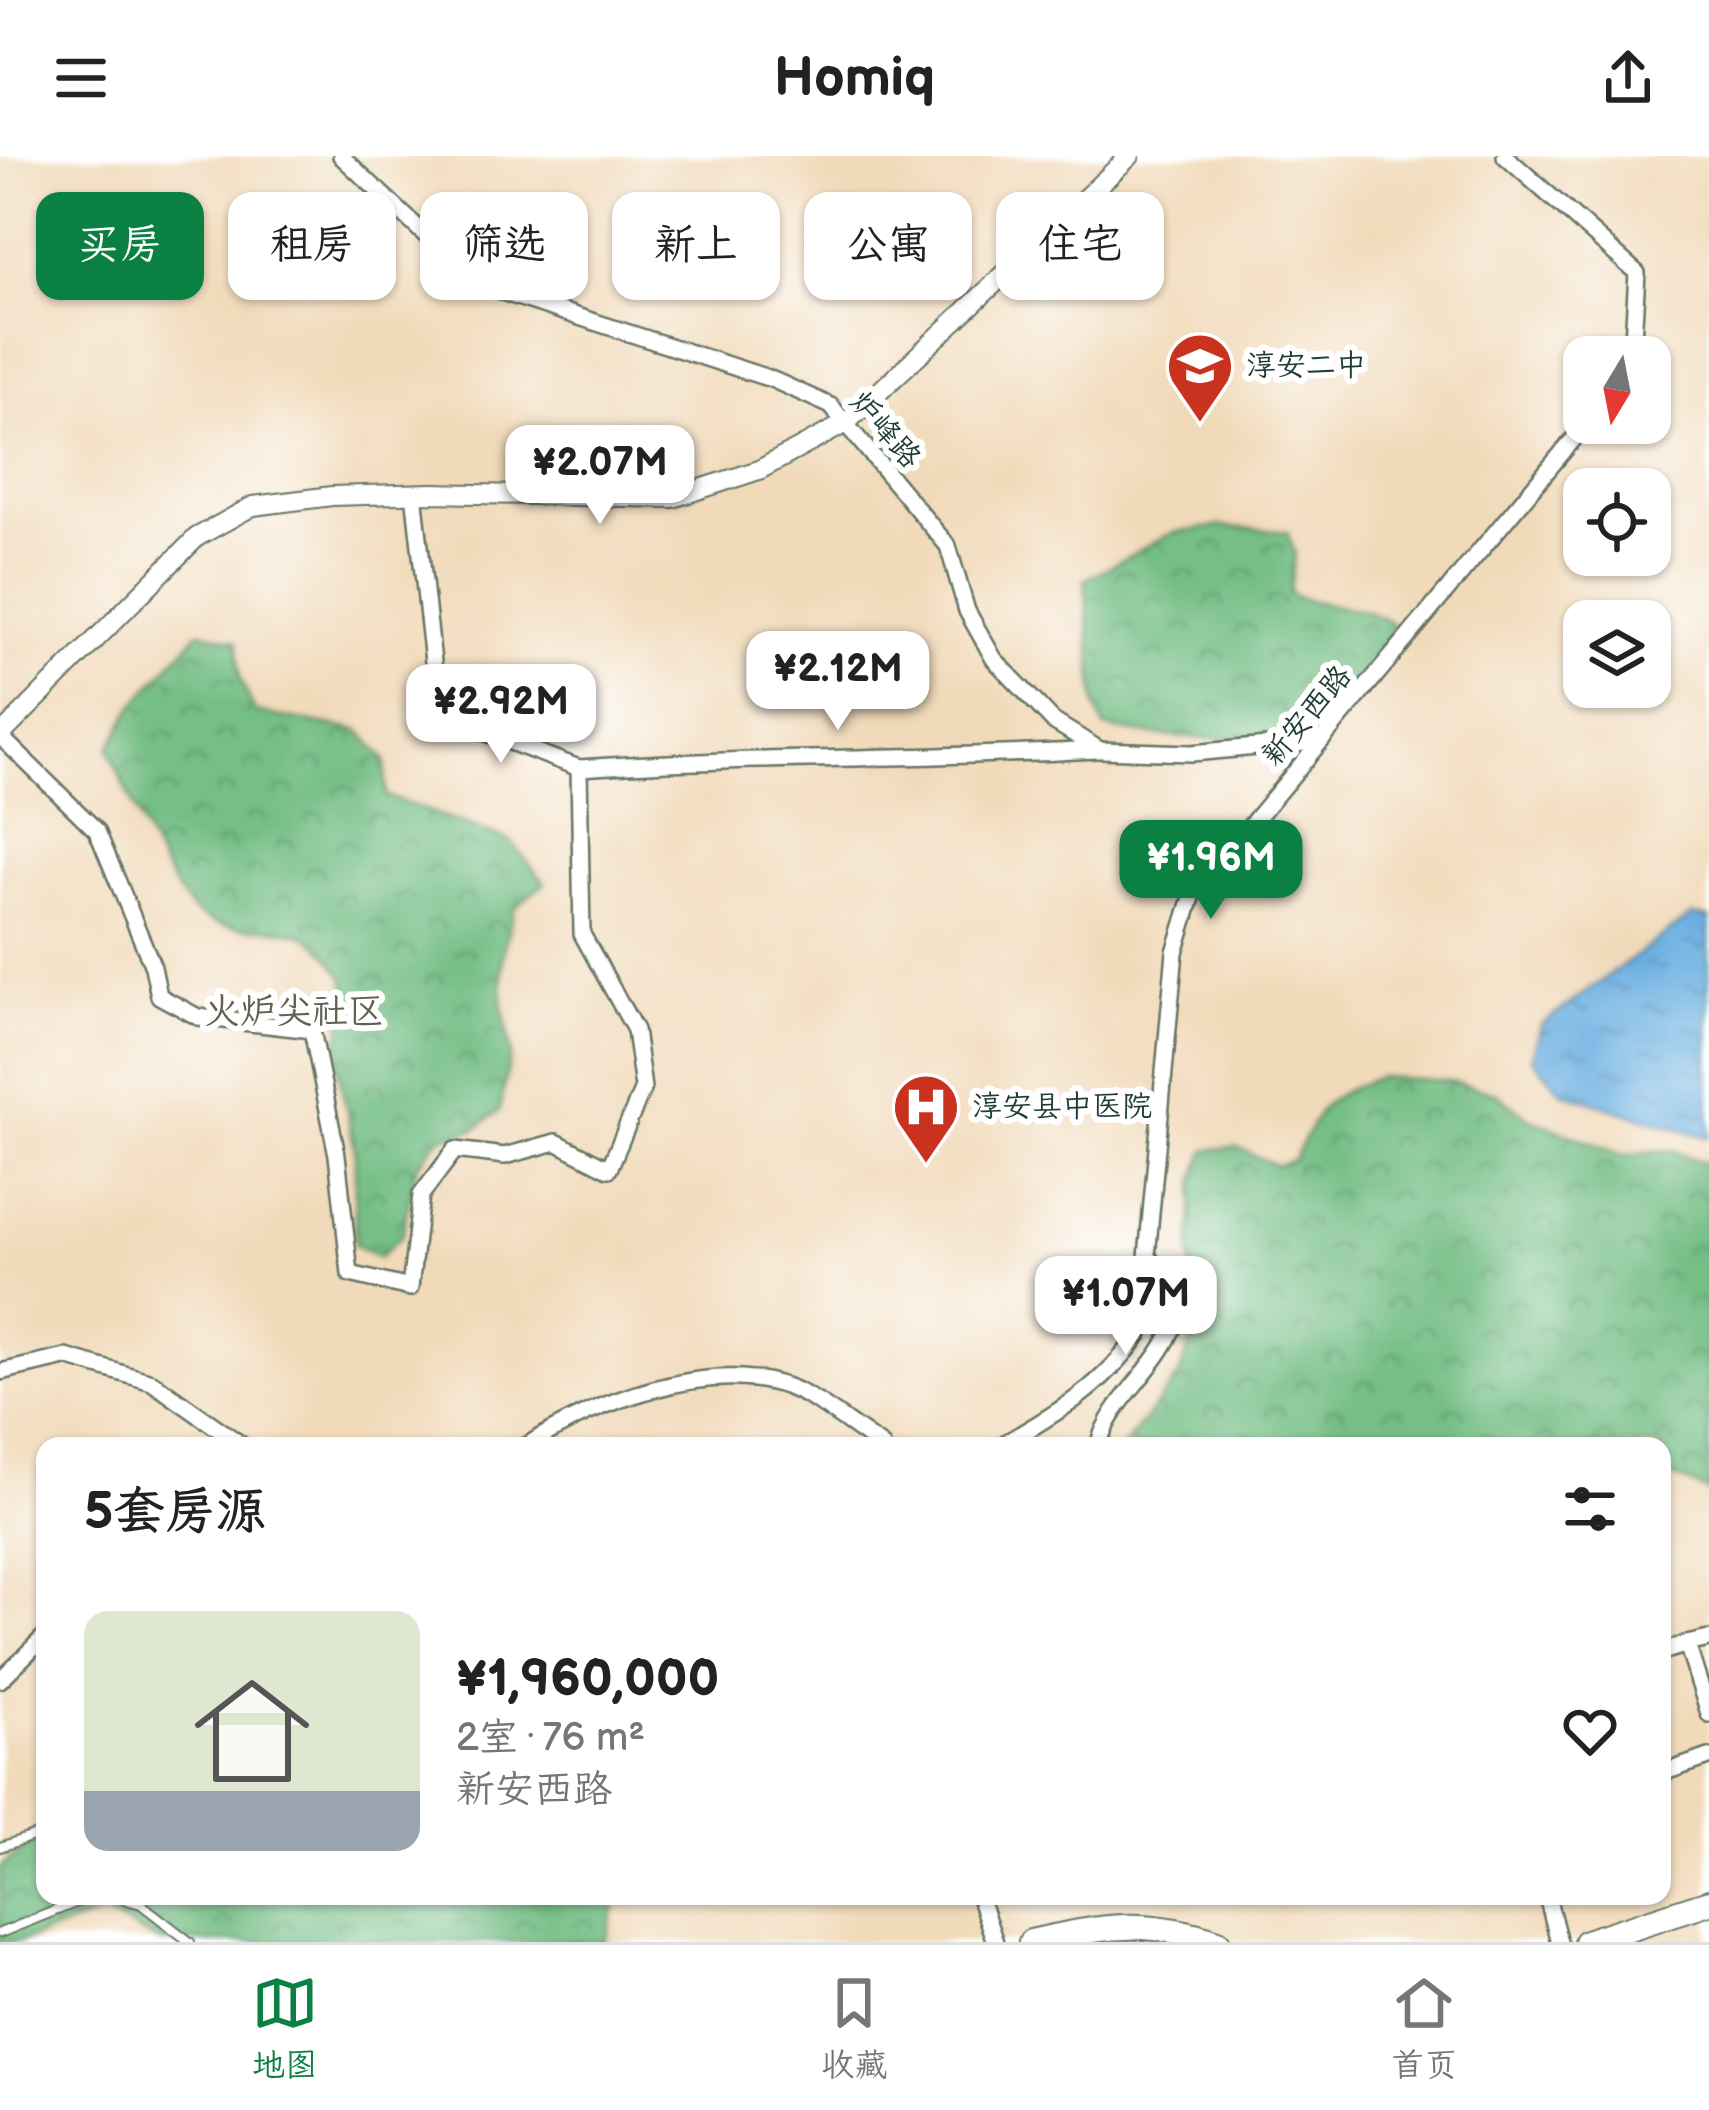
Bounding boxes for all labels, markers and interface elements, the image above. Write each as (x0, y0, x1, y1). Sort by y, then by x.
icon: menu (48, 45, 114, 111)
icon: share (1595, 45, 1661, 111)
text: Homiq (774, 46, 935, 111)
chip: 买房 (36, 192, 204, 300)
chip: 租房 (228, 192, 396, 300)
chip: 筛选 (420, 192, 588, 300)
chip: 新上 (612, 192, 780, 300)
chip: 公寓 (804, 192, 972, 300)
chip: 住宅 (996, 192, 1164, 300)
school or university icon: 淳安二中 (1165, 331, 1235, 425)
north arrow (1563, 336, 1671, 444)
map controls (1563, 336, 1671, 708)
place label: 淳安二中 (1246, 348, 1366, 384)
street label: 炉峰路 (842, 384, 928, 476)
pin: ¥2.07M (502, 425, 698, 527)
text: ¥2.07M (532, 440, 668, 487)
button: locate (1563, 468, 1671, 576)
button: layers (1563, 600, 1671, 708)
pin: ¥2.12M (740, 631, 936, 733)
text: ¥2.12M (773, 646, 903, 693)
street label: 新安西路 (1255, 658, 1359, 774)
pin: ¥2.92M (403, 664, 599, 766)
text: ¥2.92M (433, 679, 569, 726)
pin: ¥1.96M (1113, 820, 1309, 922)
text: ¥1.96M (1146, 835, 1276, 882)
district label: 火炉尖社区 (204, 991, 384, 1034)
hospital icon: 淳安县中医院 (891, 1072, 961, 1166)
place label: 淳安县中医院 (972, 1089, 1152, 1125)
pin: ¥1.07M (1028, 1256, 1224, 1358)
text: ¥1.07M (1062, 1271, 1190, 1318)
icon: filters (1557, 1476, 1623, 1542)
text: 5套房源 (84, 1482, 266, 1543)
text: ¥1,960,000 (456, 1649, 719, 1710)
icon: home (180, 1659, 324, 1803)
icon: heart (1557, 1698, 1623, 1764)
text: 2室 · 76 m² (456, 1715, 645, 1762)
text: 新安西路 (456, 1767, 612, 1814)
tab: 地图 (252, 1970, 318, 2086)
tab: 收藏 (821, 1970, 887, 2086)
tab: 首页 (1391, 1970, 1457, 2086)

